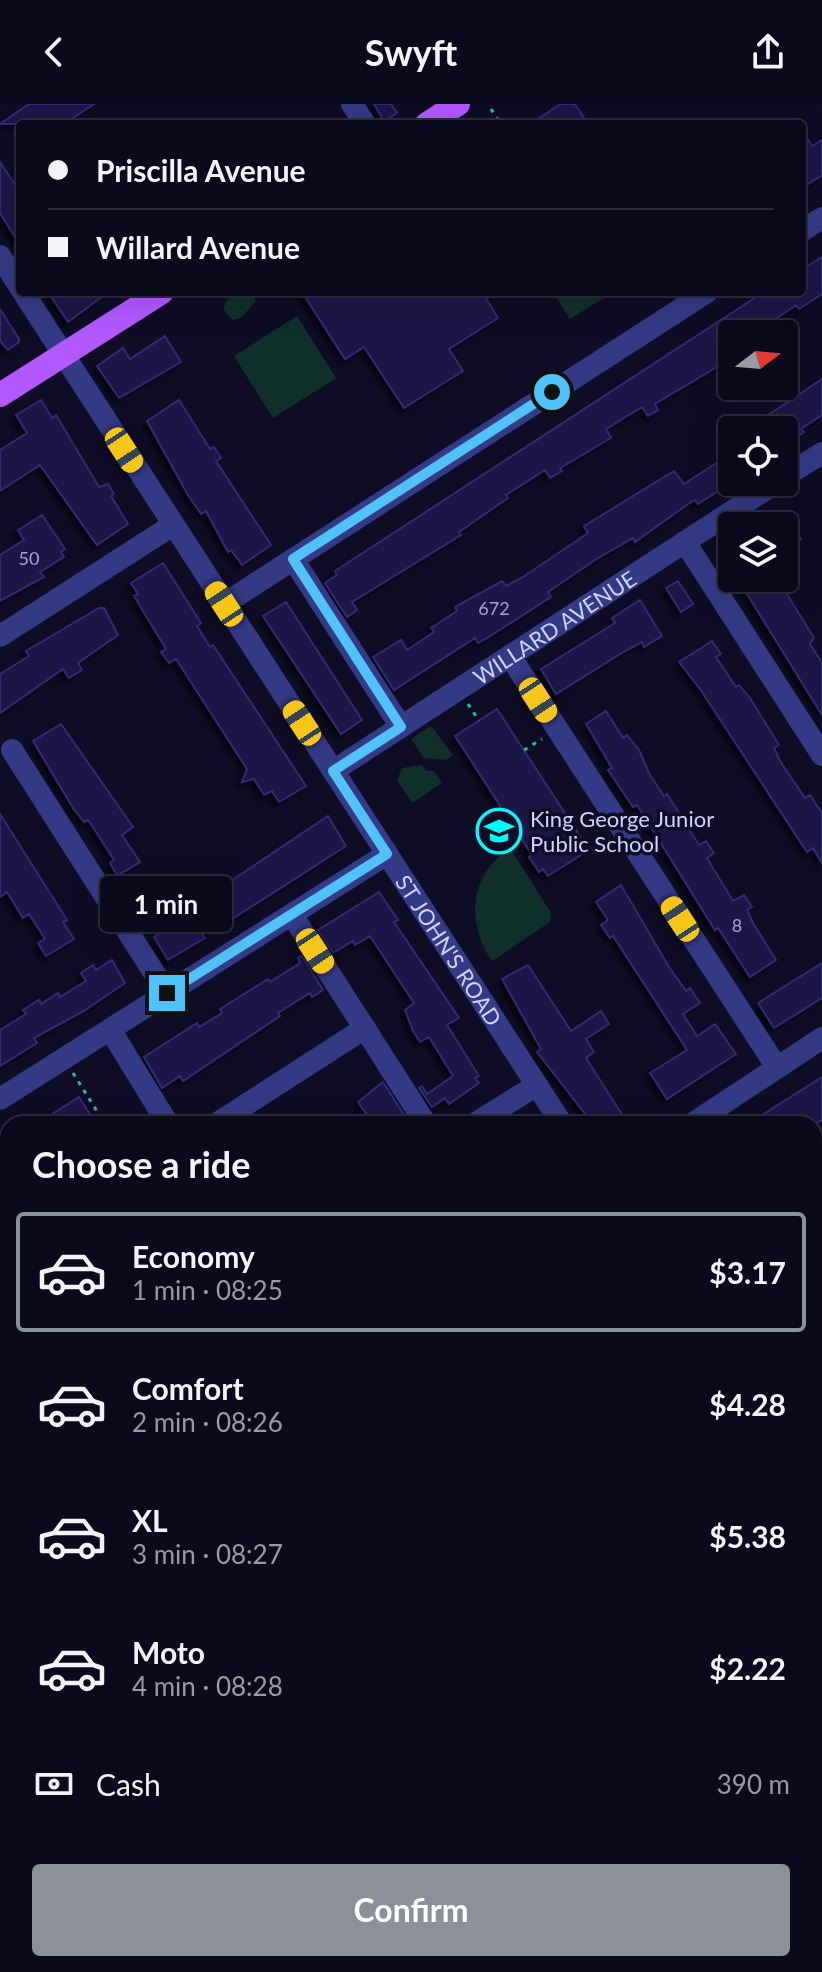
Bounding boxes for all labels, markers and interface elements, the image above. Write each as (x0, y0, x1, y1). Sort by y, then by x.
icon: back (32, 30, 76, 74)
text: Swyft (365, 30, 457, 74)
icon: share (746, 30, 790, 74)
text: Priscilla Avenue (96, 152, 306, 188)
text: Willard Avenue (96, 229, 300, 265)
north arrow (718, 320, 798, 400)
map controls (718, 320, 798, 592)
route start (534, 374, 570, 410)
button: locate (718, 416, 798, 496)
car (101, 423, 147, 477)
button: layers (718, 512, 798, 592)
house number: 50 (19, 547, 39, 569)
street label: WILLARD AVENUE (468, 564, 641, 690)
car (201, 577, 247, 631)
house number: 672 (478, 597, 510, 619)
car (515, 673, 561, 727)
car (279, 696, 325, 750)
place label: King George Junior Public School (530, 805, 714, 857)
school or university icon: King George Junior Public School (475, 807, 523, 855)
street label: ST JOHN'S ROAD (391, 869, 508, 1030)
callout: 1 min (101, 877, 233, 933)
text: 1 min (134, 888, 198, 920)
car (657, 892, 703, 946)
house number: 8 (732, 914, 742, 936)
car (292, 924, 338, 978)
route end (149, 975, 185, 1011)
text: Choose a ride (32, 1142, 251, 1186)
icon: car (36, 1236, 108, 1308)
text: Economy (132, 1238, 255, 1274)
text: $3.17 (709, 1254, 786, 1290)
text: 1 min · 08:25 (132, 1274, 283, 1306)
icon: car (36, 1368, 108, 1440)
text: Comfort (132, 1370, 244, 1406)
text: $4.28 (709, 1386, 786, 1422)
text: 2 min · 08:26 (132, 1406, 283, 1438)
icon: car (36, 1500, 108, 1572)
text: XL (132, 1502, 168, 1538)
text: $5.38 (709, 1518, 786, 1554)
text: 3 min · 08:27 (132, 1538, 283, 1570)
icon: car (36, 1632, 108, 1704)
text: Moto (132, 1634, 205, 1670)
text: $2.22 (709, 1650, 786, 1686)
text: 4 min · 08:28 (132, 1670, 283, 1702)
icon: cash (32, 1762, 76, 1806)
text: Cash (96, 1766, 161, 1802)
text: 390 m (717, 1768, 790, 1800)
button: Confirm (32, 1864, 790, 1956)

